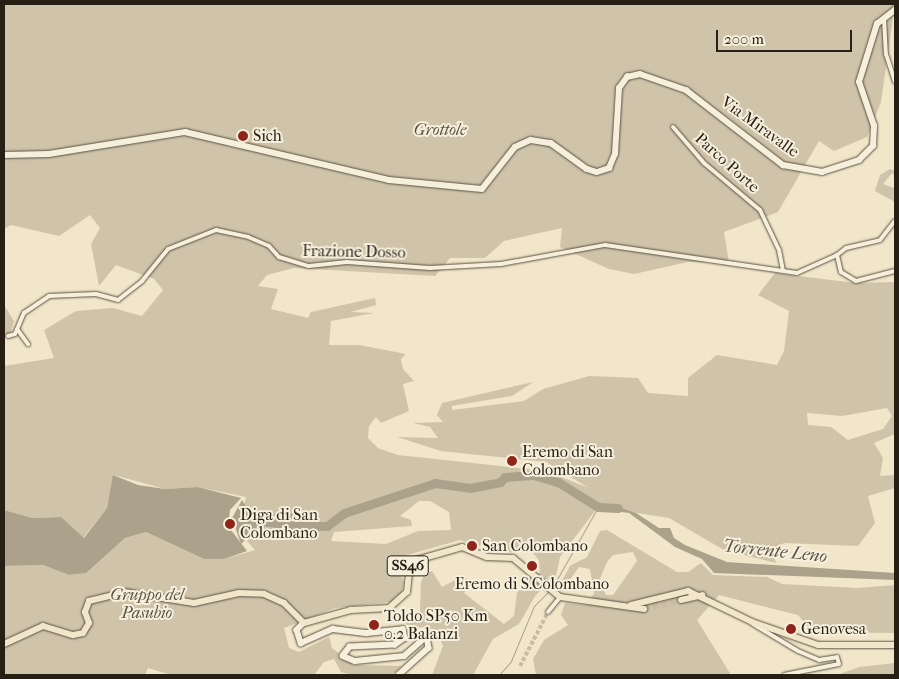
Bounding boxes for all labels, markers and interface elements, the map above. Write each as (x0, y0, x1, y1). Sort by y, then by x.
scale bar (719, 20, 855, 52)
text: 200 m (724, 30, 764, 48)
street label: Via Miravalle (717, 92, 803, 162)
park label: Grottole (414, 120, 466, 140)
place label: Sich (253, 126, 282, 146)
street label: Parco Porte (691, 129, 763, 197)
marker: Sich (237, 130, 249, 142)
street label: Frazione Dosso (302, 242, 406, 262)
place label: Eremo di San Colombano (522, 442, 613, 480)
marker: Eremo di San Colombano (506, 455, 518, 467)
place label: Diga di San Colombano (240, 505, 318, 543)
marker: Diga di San Colombano (224, 518, 236, 530)
place label: San Colombano (482, 536, 588, 556)
water label: Torrente Leno (722, 536, 828, 568)
marker: San Colombano (466, 540, 478, 552)
road number: SS46 (387, 554, 429, 578)
marker: Eremo di S.Colombano (526, 560, 538, 572)
place label: Eremo di S.Colombano (455, 574, 609, 594)
park label: Gruppo del Pasubio (110, 585, 184, 623)
place label: Toldo SP50 Km 0.2 Balanzi (384, 606, 488, 644)
marker: Toldo SP50 Km 0.2 Balanzi (368, 619, 380, 631)
place label: Genovesa (801, 619, 866, 639)
marker: Genovesa (785, 623, 797, 635)

